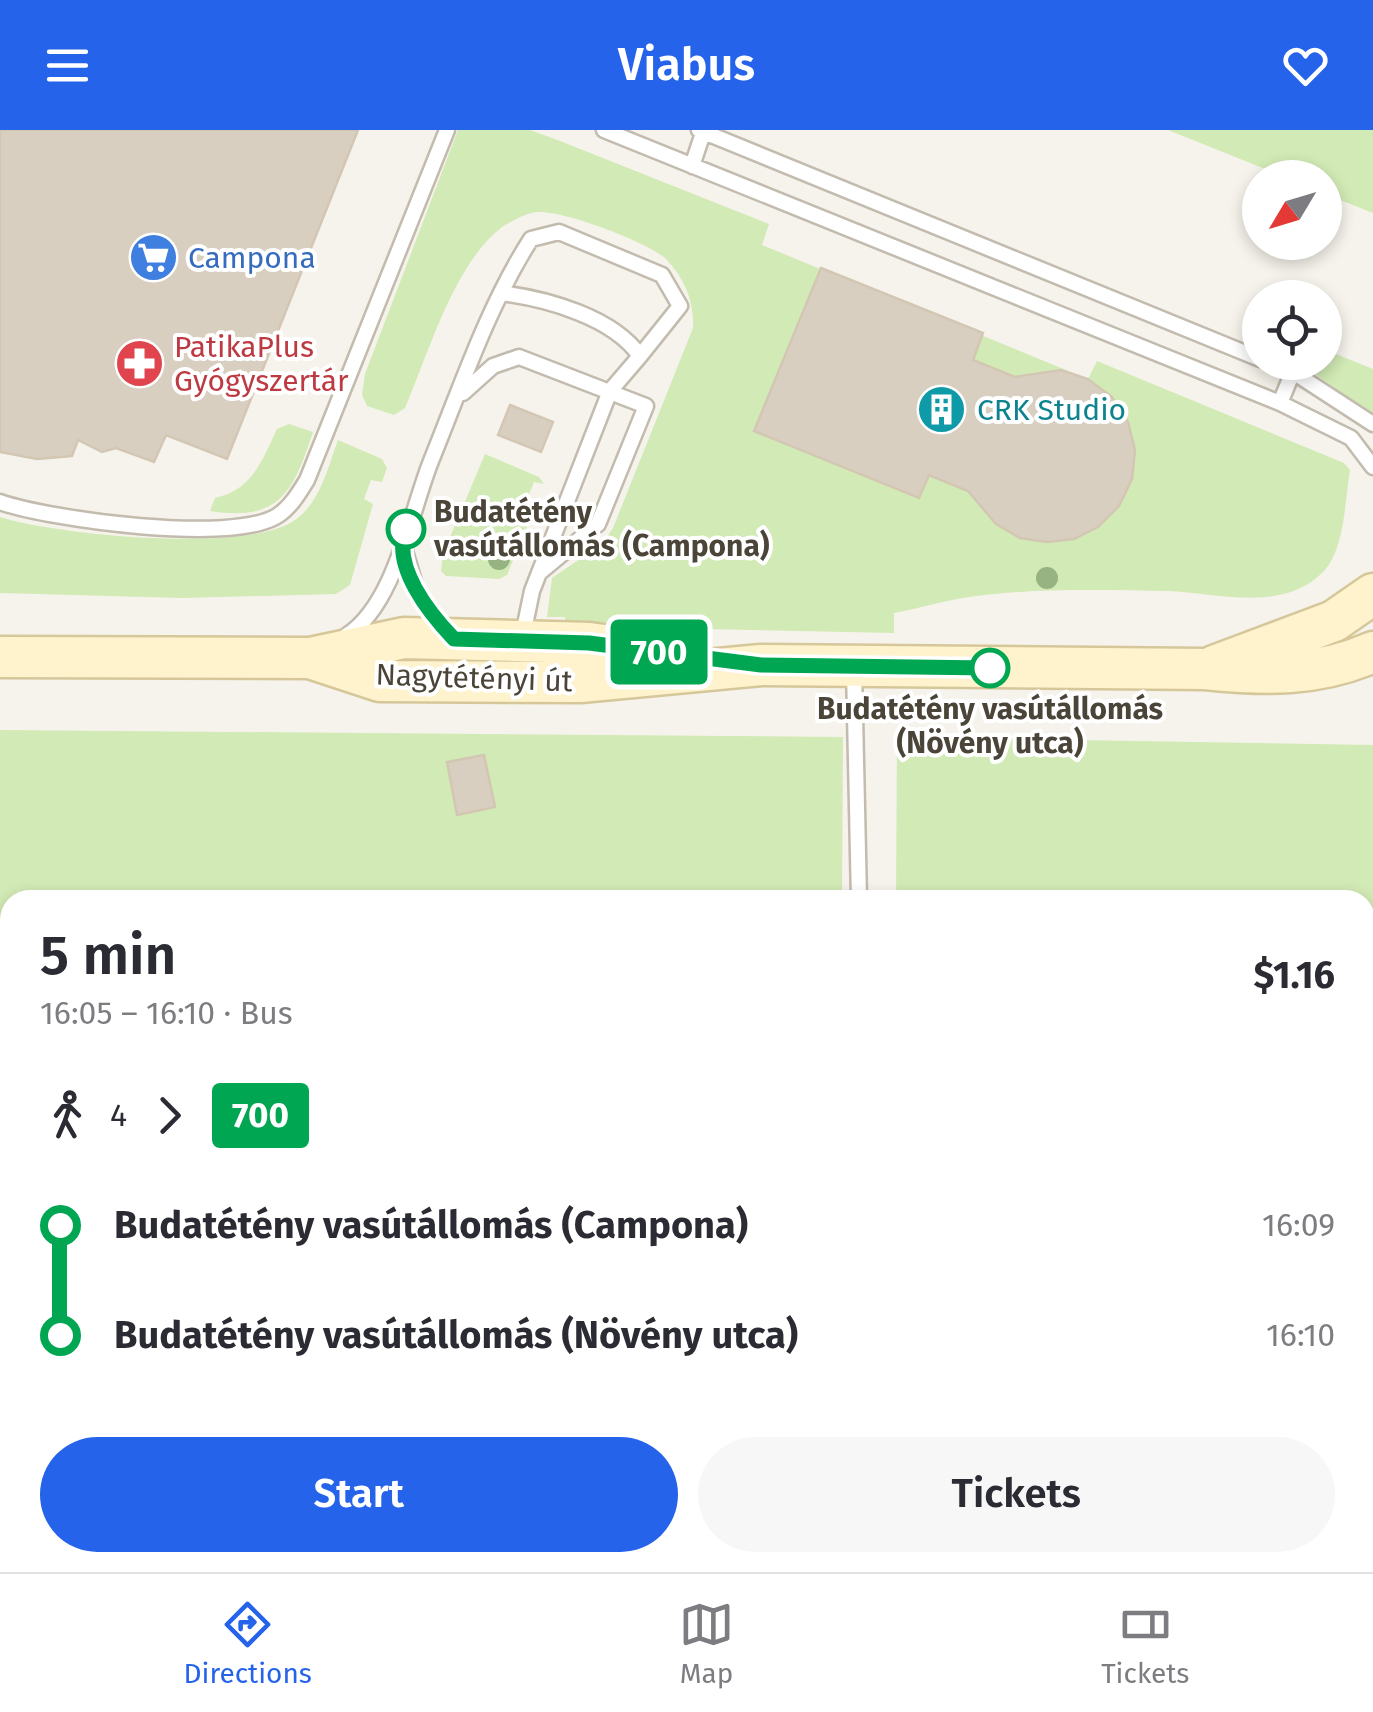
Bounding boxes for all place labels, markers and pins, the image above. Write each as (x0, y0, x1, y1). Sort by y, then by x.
supermarket icon: Campona (127, 232, 179, 284)
place label: Campona (188, 240, 316, 276)
place label: PatikaPlus Gyógyszertár (174, 329, 349, 399)
pharmacy icon: PatikaPlus Gyógyszertár (113, 338, 165, 390)
building icon: CRK Studio (916, 384, 968, 436)
place label: CRK Studio (977, 392, 1126, 428)
place label: Budatétény vasútállomás (Campona) (433, 494, 770, 564)
marker: Budatétény vasútállomás (Campona) (387, 510, 425, 548)
marker: Budatétény vasútállomás (Növény utca) (971, 649, 1009, 687)
place label: Budatétény vasútállomás (Növény utca) (817, 691, 1163, 761)

